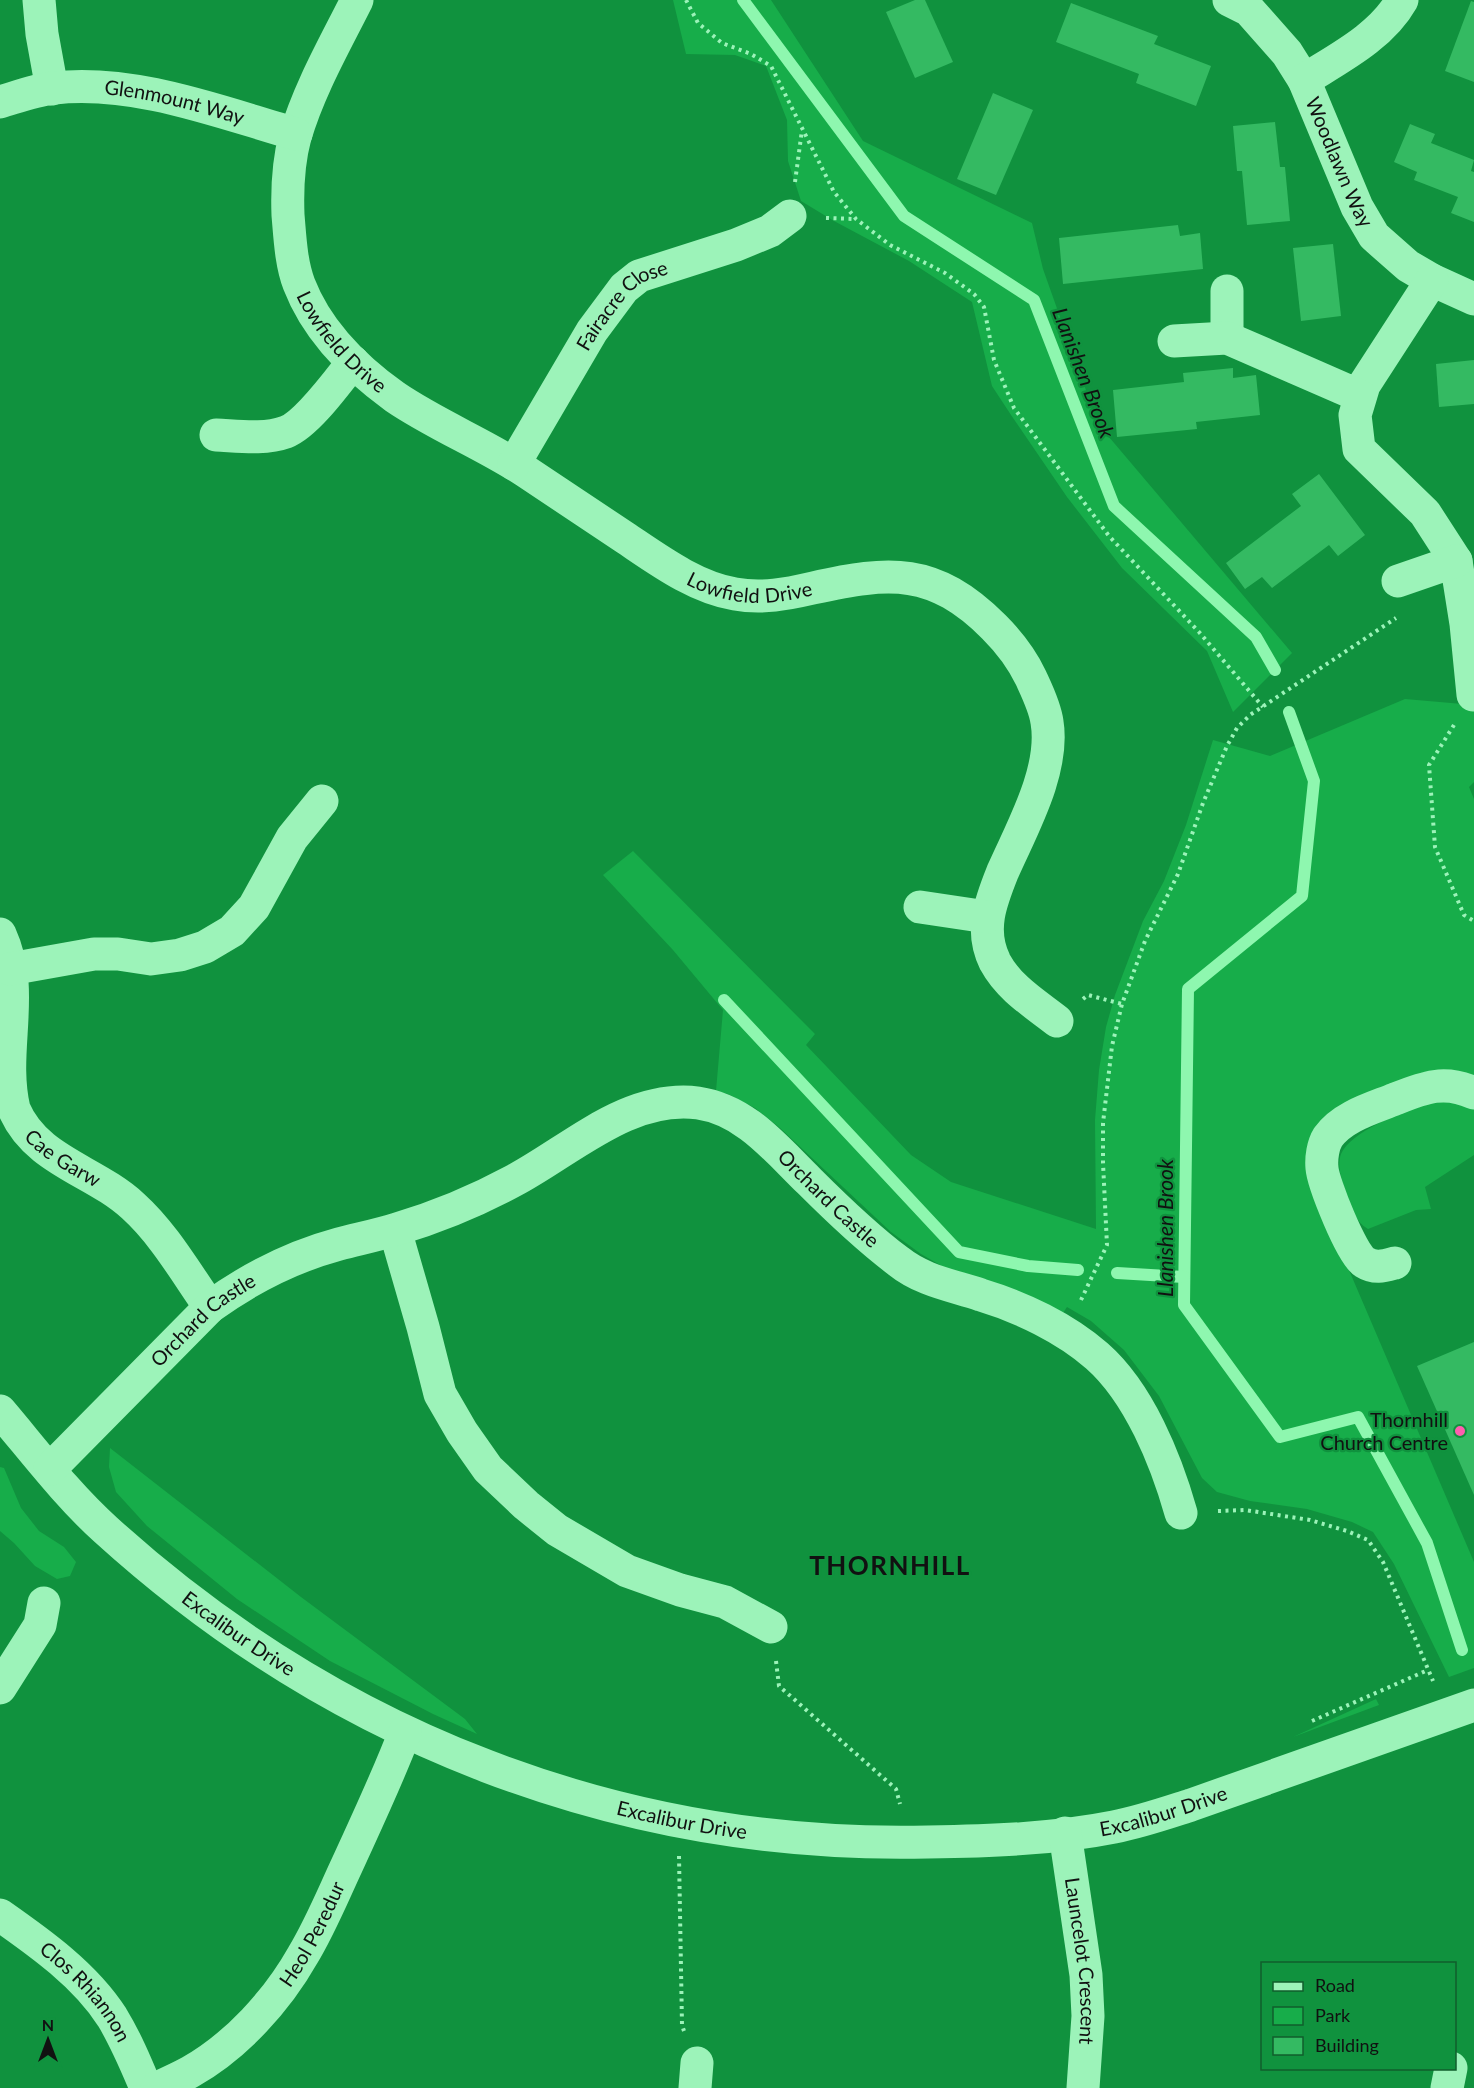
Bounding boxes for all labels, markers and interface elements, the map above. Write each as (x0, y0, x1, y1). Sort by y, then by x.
street label: Glenmount Way (104, 74, 248, 129)
street label: Woodlawn Way (1301, 93, 1379, 232)
street label: Fairacre Close (570, 255, 670, 354)
street label: Lowfield Drive (292, 287, 392, 397)
water label: Llanishen Brook (1048, 304, 1121, 442)
street label: Lowfield Drive (684, 566, 814, 607)
street label: Cae Garw (20, 1124, 106, 1191)
street label: Orchard Castle (773, 1144, 884, 1252)
water label: Llanishen Brook (1152, 1158, 1177, 1297)
street label: Orchard Castle (145, 1268, 259, 1371)
place label: Thornhill Church Centre (1320, 1407, 1448, 1454)
marker: Thornhill Church Centre (1453, 1424, 1467, 1438)
district label: THORNHILL (809, 1549, 971, 1581)
street label: Excalibur Drive (178, 1585, 300, 1680)
street label: Excalibur Drive (1097, 1780, 1230, 1841)
street label: Excalibur Drive (614, 1795, 749, 1843)
street label: Launcelot Crescent (1061, 1875, 1101, 2045)
street label: Heol Peredur (273, 1877, 349, 1991)
street label: Clos Rhiannon (36, 1936, 136, 2046)
legend (1261, 1962, 1456, 2070)
text: Road (1315, 1974, 1355, 1996)
text: Park (1315, 2004, 1351, 2026)
north arrow (18, 2010, 78, 2070)
text: N (42, 2015, 54, 2034)
text: Building (1315, 2034, 1379, 2056)

